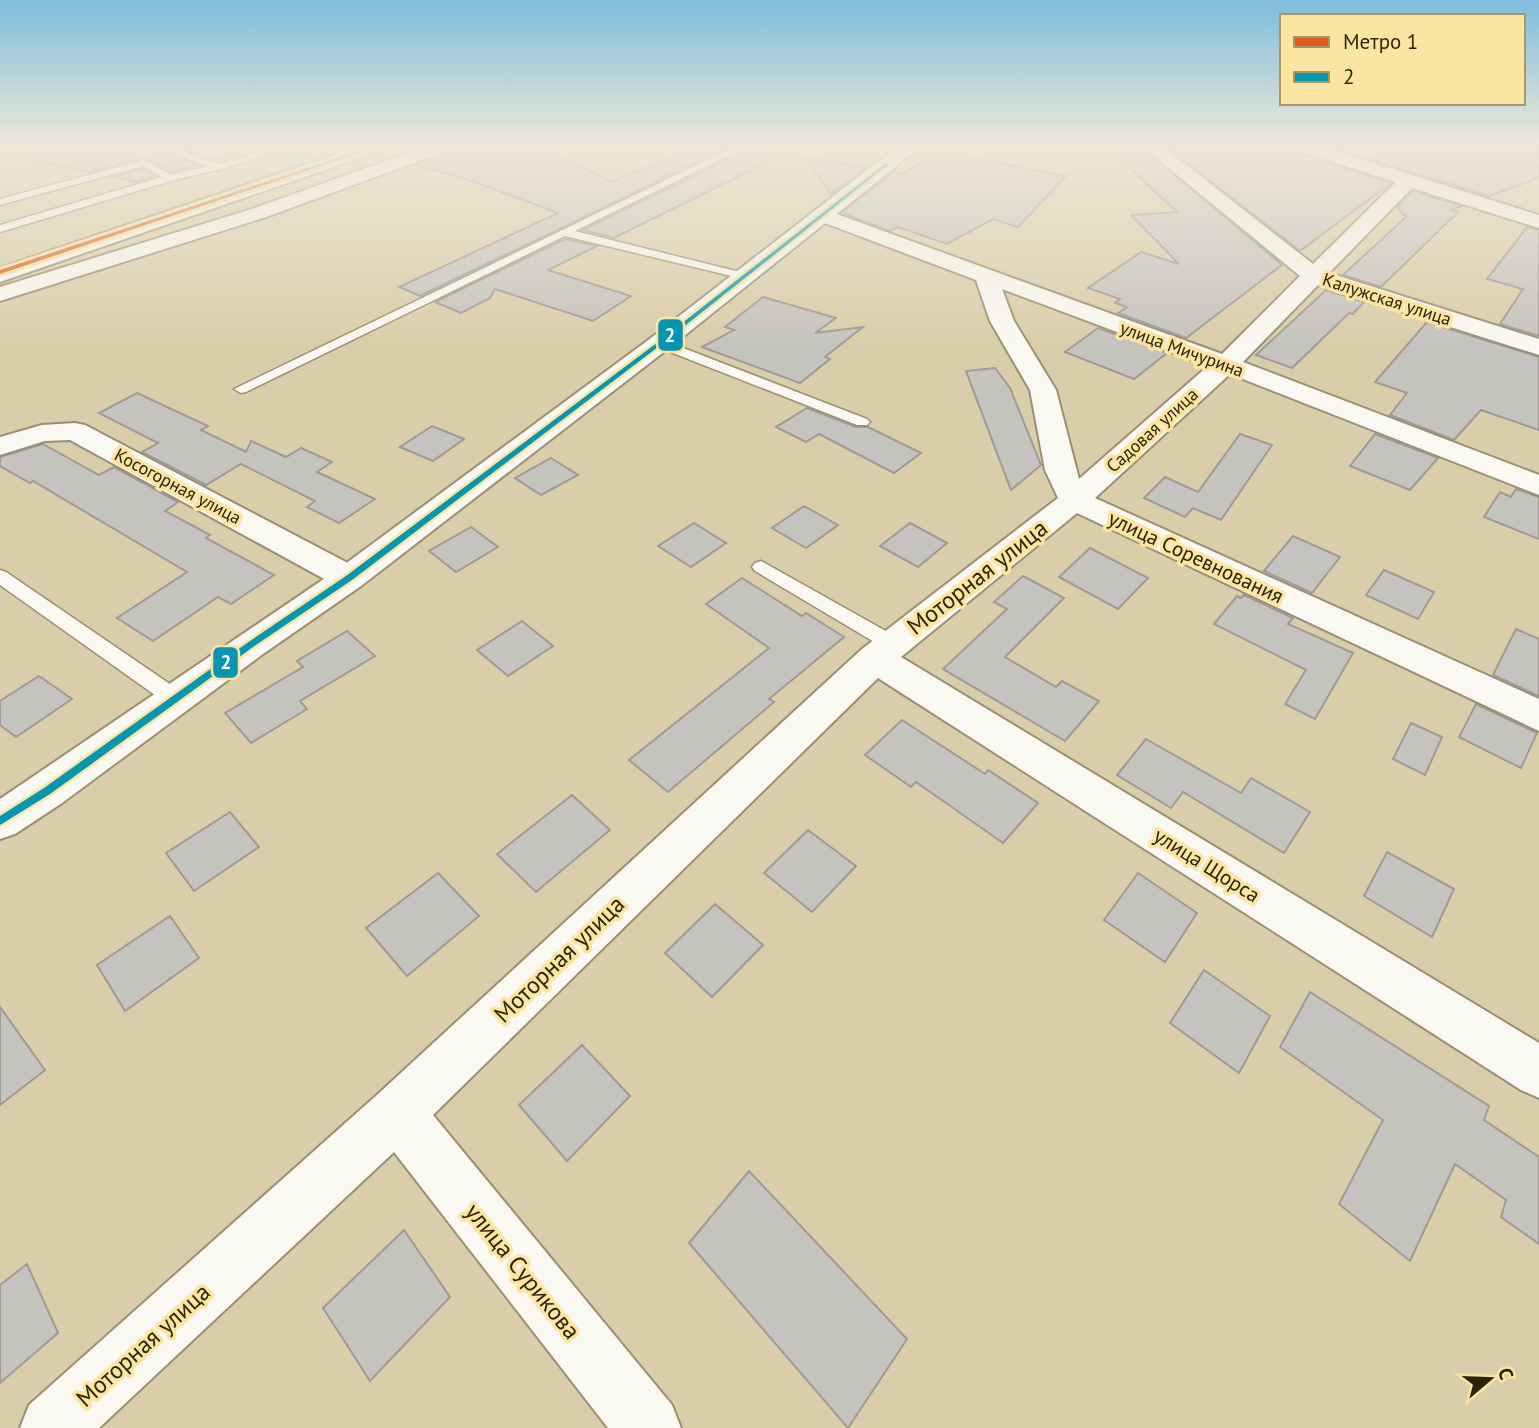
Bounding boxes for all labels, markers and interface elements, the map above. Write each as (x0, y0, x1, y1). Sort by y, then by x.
legend (1280, 14, 1525, 105)
text: Метро 1 (1343, 28, 1418, 55)
text: 2 (1343, 63, 1354, 90)
street label: Калужская улица (1320, 267, 1454, 331)
street label: улица Мичурина (1117, 316, 1247, 382)
line badge: 2 (657, 318, 684, 352)
text: 2 (665, 323, 675, 347)
street label: Садовая улица (1101, 383, 1203, 477)
street label: Косогорная улица (111, 443, 245, 529)
street label: улица Соревнования (1104, 505, 1288, 609)
street label: Моторная улица (900, 512, 1054, 642)
line badge: 2 (212, 646, 239, 679)
text: 2 (221, 650, 231, 674)
street label: улица Щорса (1149, 822, 1265, 908)
street label: Моторная улица (487, 889, 631, 1029)
street label: улица Сурикова (459, 1197, 587, 1345)
street label: Моторная улица (69, 1277, 217, 1413)
north arrow (1455, 1344, 1525, 1414)
text: С (1493, 1365, 1519, 1383)

